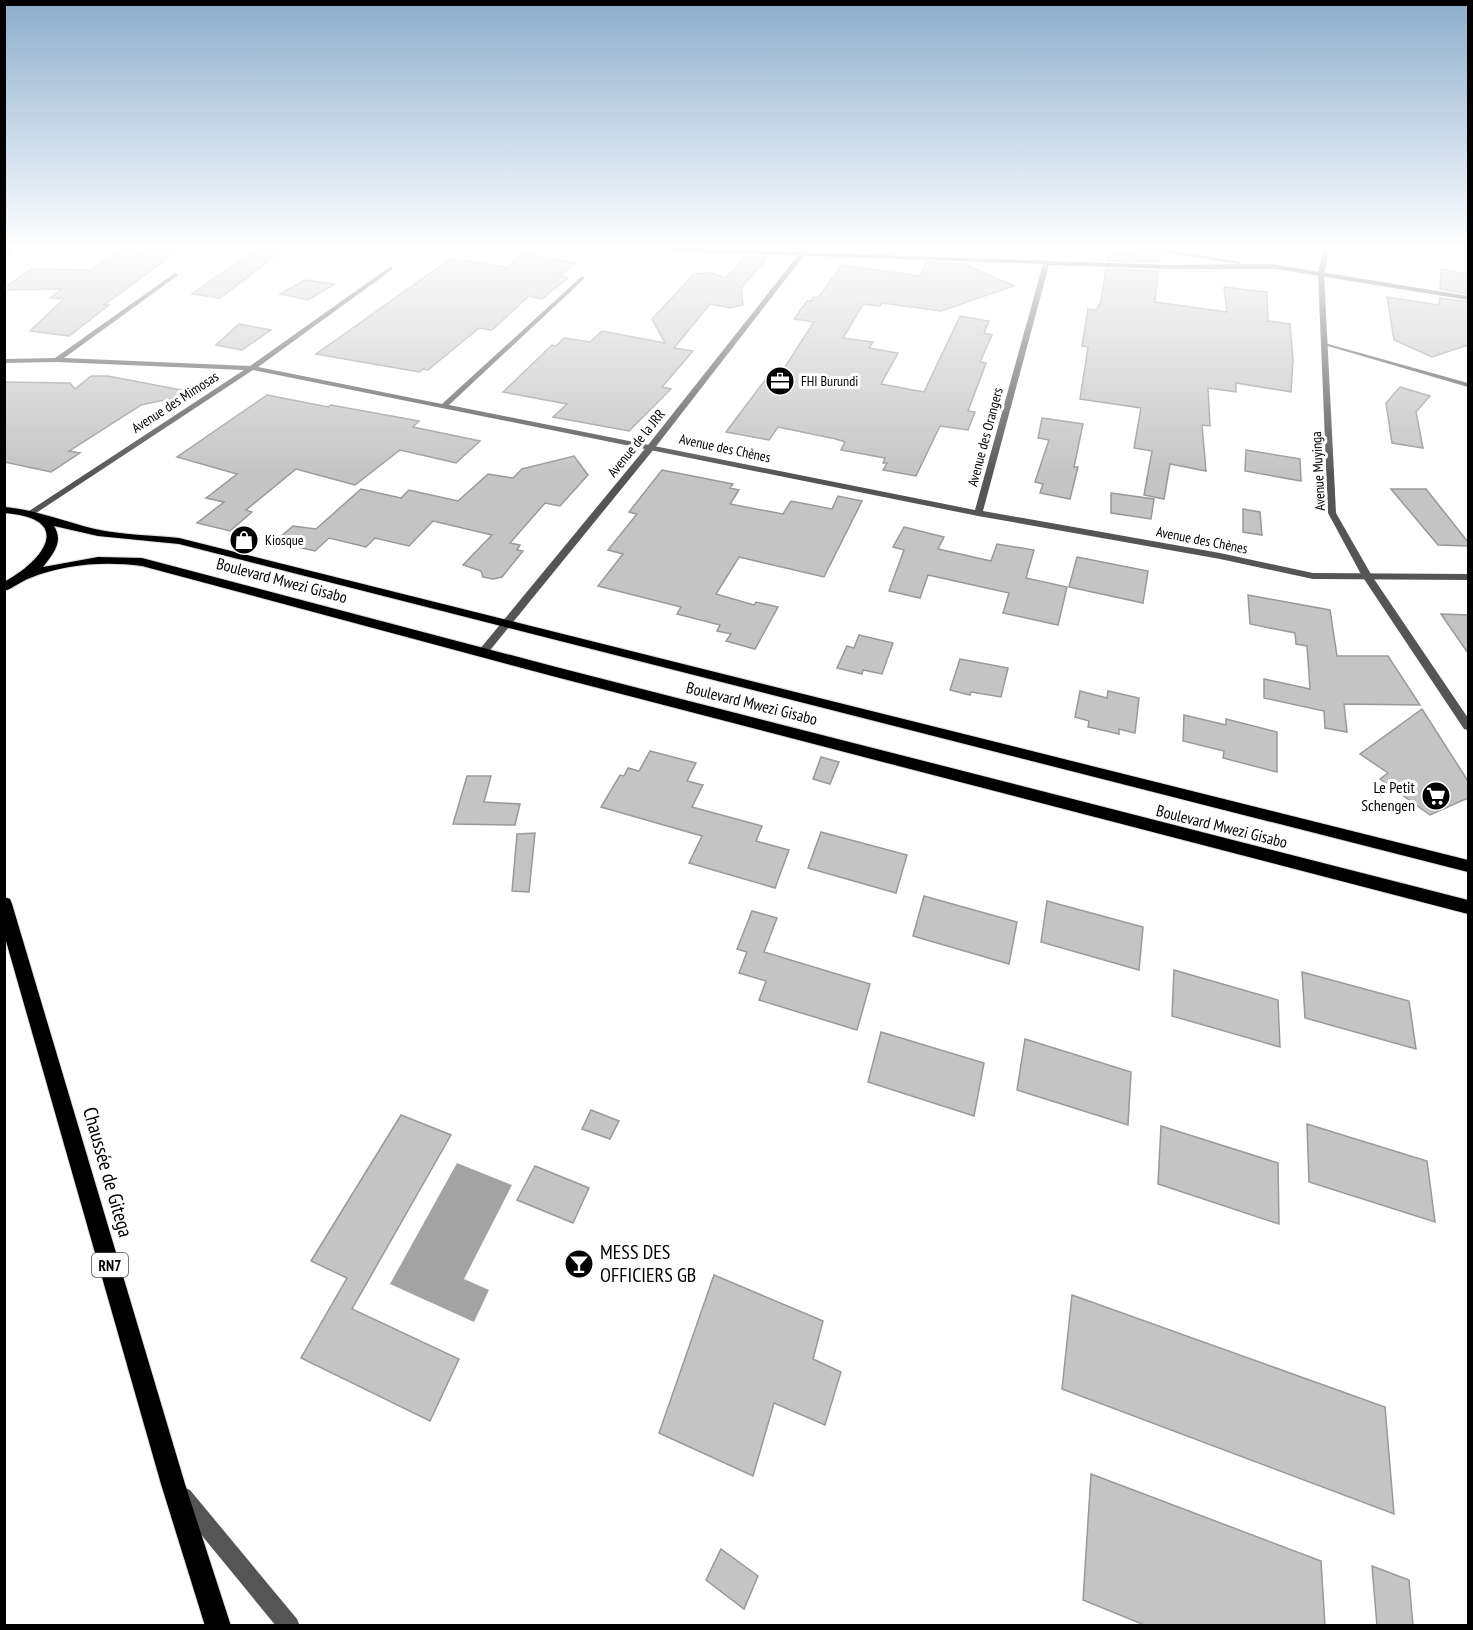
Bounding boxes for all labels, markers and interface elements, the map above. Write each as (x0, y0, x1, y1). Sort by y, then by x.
office icon: FHI Burundi (764, 365, 796, 397)
street label: Avenue des Mimosas (128, 367, 222, 437)
place label: FHI Burundi (801, 372, 858, 390)
street label: Avenue des Orangers (963, 385, 1007, 488)
street label: Avenue de la JRR (603, 405, 669, 480)
street label: Avenue des Chènes (678, 430, 773, 467)
street label: Avenue Muyinga (1307, 431, 1329, 511)
street label: Avenue des Chènes (1155, 522, 1250, 558)
shop icon: Kiosque (228, 524, 260, 556)
place label: Kiosque (265, 531, 304, 549)
street label: Boulevard Mwezi Gisabo (215, 553, 350, 607)
street label: Boulevard Mwezi Gisabo (684, 677, 820, 729)
place label: Le Petit Schengen (1361, 777, 1416, 815)
supermarket icon: Le Petit Schengen (1420, 780, 1452, 812)
street label: Boulevard Mwezi Gisabo (1154, 800, 1290, 852)
street label: Chaussée de Gitega (77, 1104, 139, 1240)
place label: MESS DES OFFICIERS GB (600, 1239, 696, 1288)
bar icon: MESS DES OFFICIERS GB (563, 1248, 595, 1280)
road number: RN7 (92, 1253, 128, 1277)

